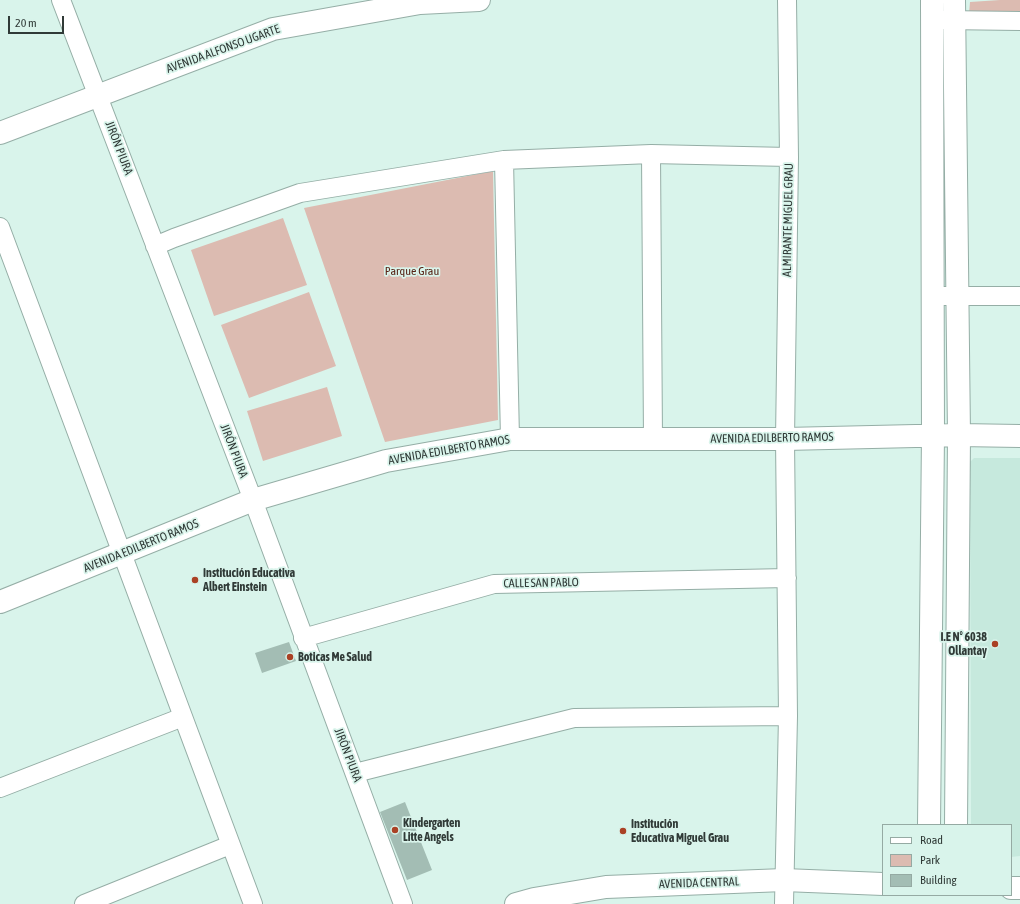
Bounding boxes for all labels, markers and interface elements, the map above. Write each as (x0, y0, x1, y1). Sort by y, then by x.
scale bar (10, 8, 66, 34)
text: 20 m (15, 16, 37, 30)
street label: AVENIDA ALFONSO UGARTE (164, 22, 282, 76)
street label: JIRÓN PIURA (102, 119, 136, 177)
street label: ALMIRANTE MIGUEL GRAU (780, 163, 796, 277)
park label: Parque Grau (385, 264, 439, 278)
street label: JIRÓN PIURA (217, 422, 251, 480)
street label: AVENIDA EDILBERTO RAMOS (710, 430, 834, 446)
street label: AVENIDA EDILBERTO RAMOS (387, 432, 511, 468)
street label: AVENIDA EDILBERTO RAMOS (81, 516, 201, 576)
place label: Institución Educativa Albert Einstein (203, 566, 295, 594)
marker: Institución Educativa Albert Einstein (190, 575, 200, 585)
street label: CALLE SAN PABLO (503, 575, 579, 591)
place label: I.E N° 6038 Ollantay (940, 630, 987, 658)
marker: I.E N° 6038 Ollantay (990, 639, 1000, 649)
place label: Boticas Me Salud (298, 650, 372, 664)
marker: Boticas Me Salud (285, 652, 295, 662)
street label: JIRÓN PIURA (331, 726, 365, 784)
place label: Kindergarten Litte Angels (403, 816, 460, 844)
place label: Institución Educativa Miguel Grau (631, 817, 729, 845)
legend (882, 824, 1012, 896)
marker: Kindergarten Litte Angels (390, 825, 400, 835)
marker: Institución Educativa Miguel Grau (618, 826, 628, 836)
text: Road (920, 833, 943, 847)
text: Park (920, 853, 940, 867)
text: Building (920, 873, 957, 887)
street label: AVENIDA CENTRAL (659, 874, 739, 892)

